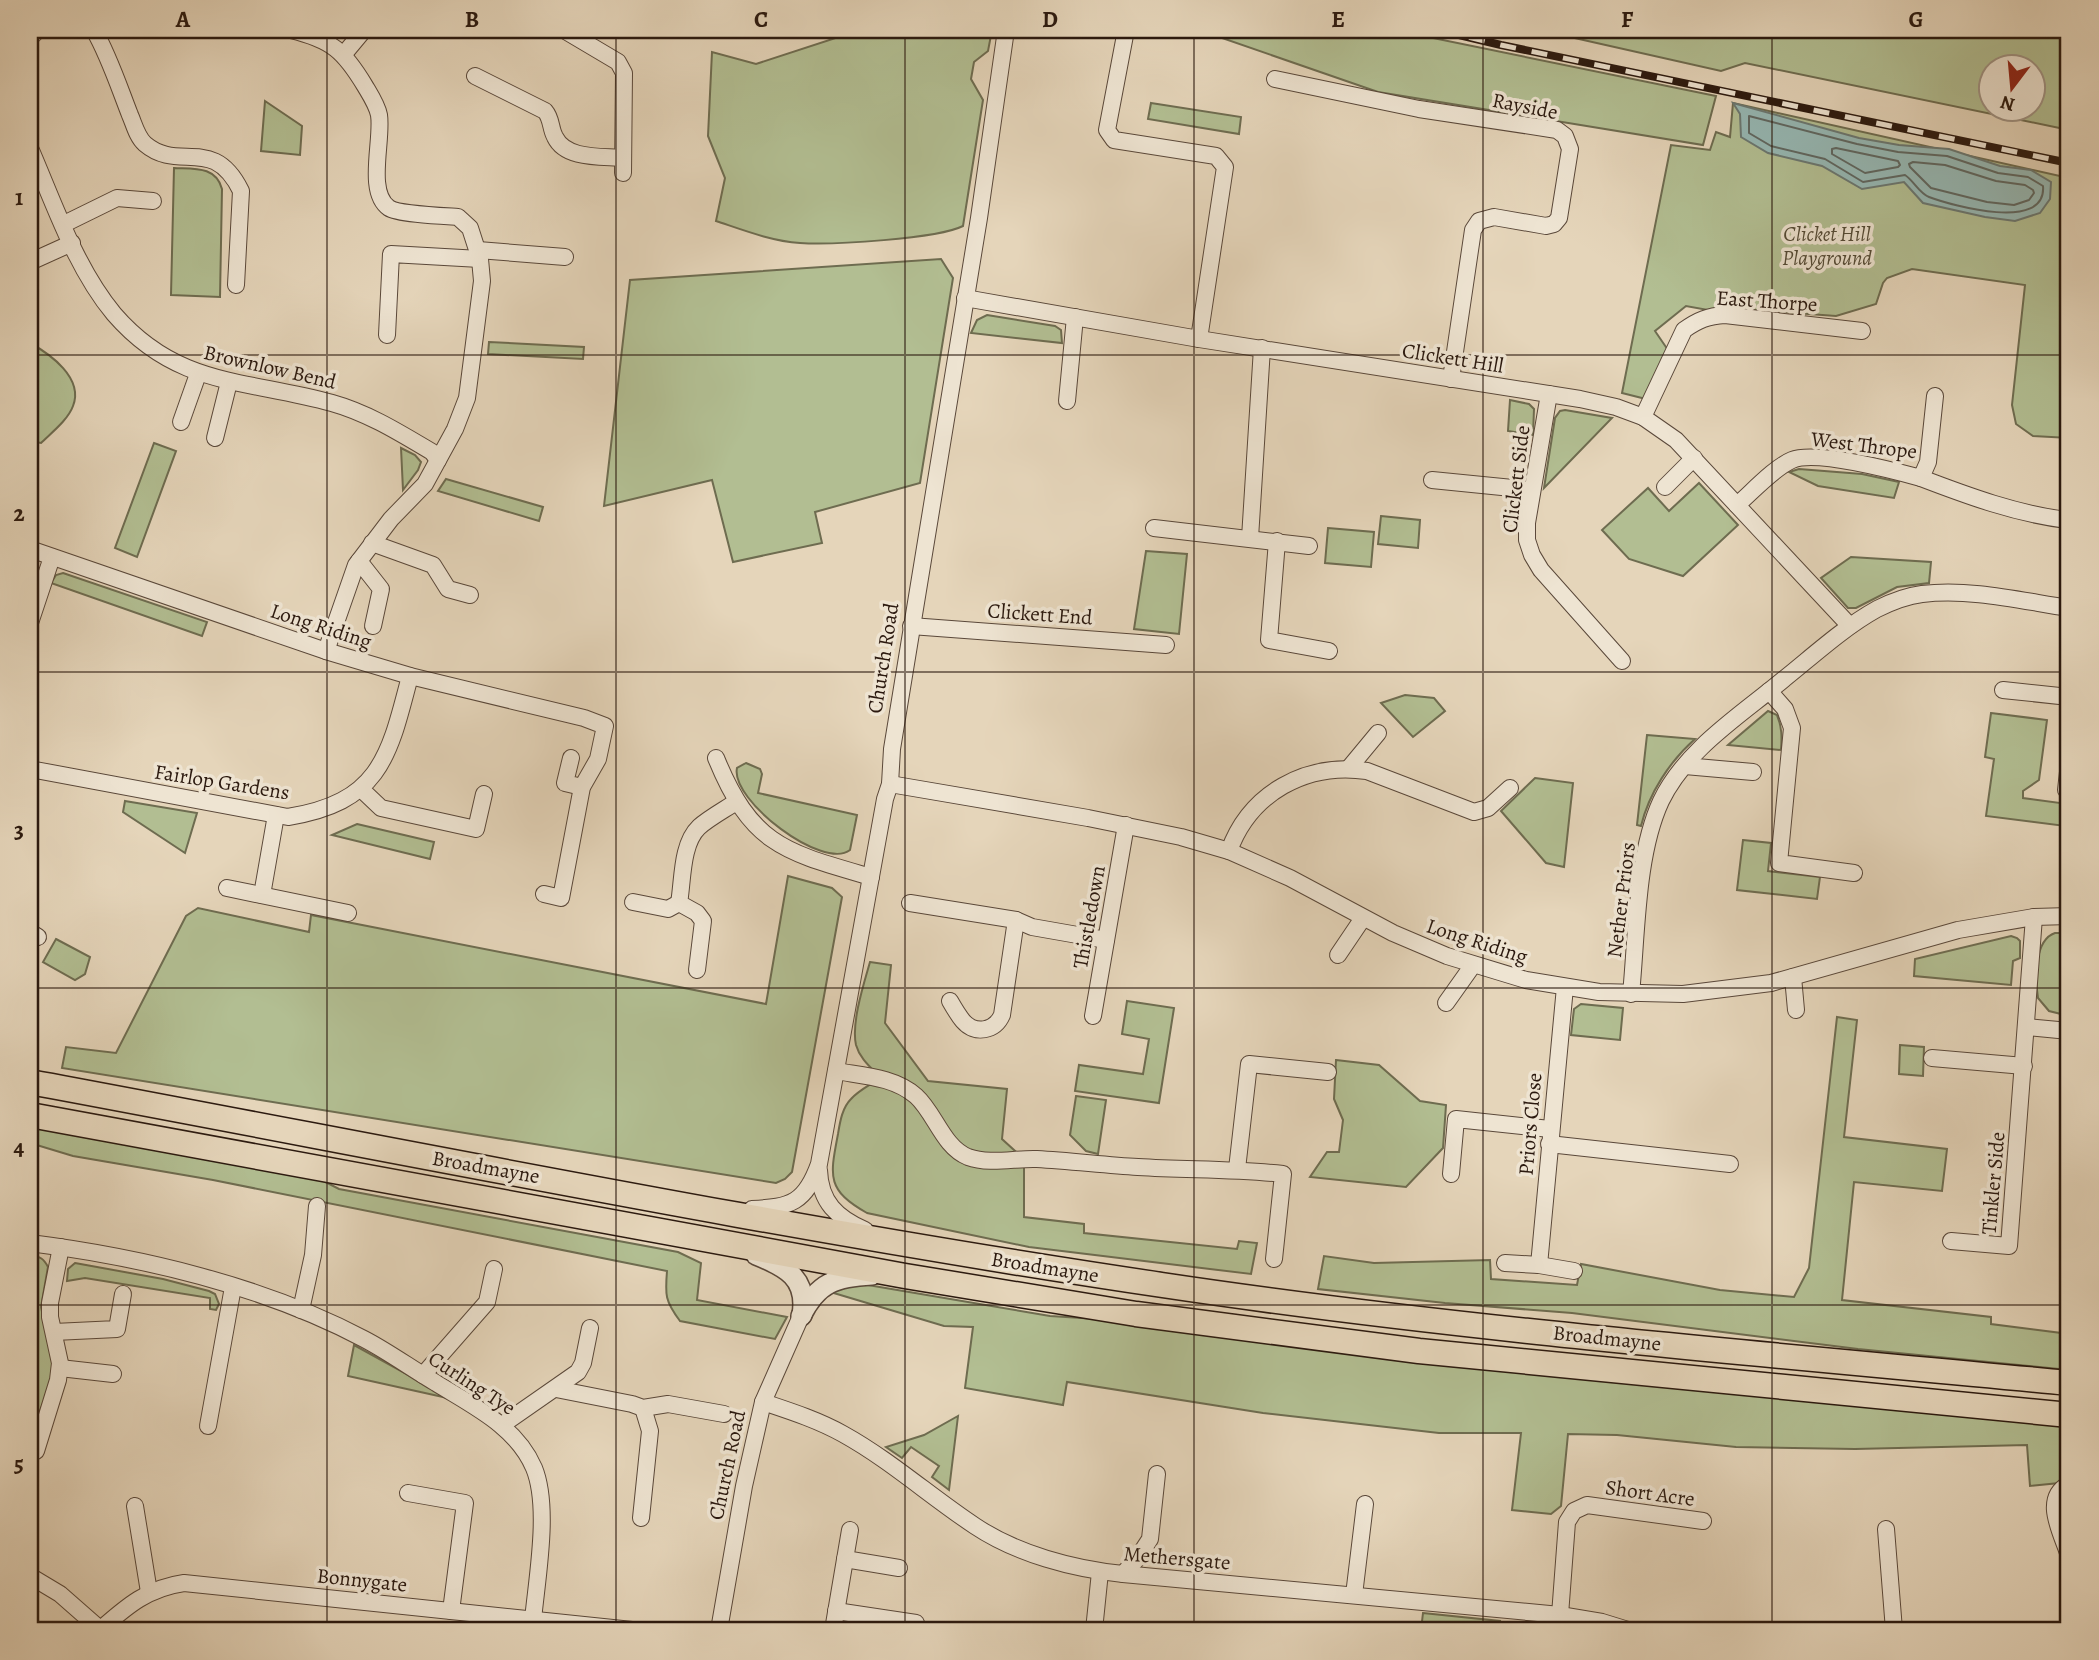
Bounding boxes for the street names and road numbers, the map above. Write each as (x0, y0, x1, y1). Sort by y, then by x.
street label: Rayside (1490, 86, 1560, 126)
street label: East Thorpe (1716, 284, 1818, 318)
street label: Clickett Hill (1400, 336, 1506, 380)
street label: Brownlow Bend (201, 338, 340, 396)
street label: Clickett Side (1496, 424, 1536, 534)
street label: West Thrope (1808, 424, 1919, 465)
street label: Long Riding (267, 596, 376, 656)
street label: Clickett End (987, 596, 1094, 632)
street label: Church Road (860, 600, 906, 715)
street label: Fairlop Gardens (152, 757, 292, 807)
street label: Nether Priors (1600, 841, 1642, 959)
street label: Thistledown (1066, 863, 1112, 971)
street label: Long Riding (1423, 911, 1532, 971)
street label: Priors Close (1512, 1071, 1548, 1177)
street label: Tinkler Side (1975, 1130, 2011, 1236)
street label: Broadmayne (430, 1144, 542, 1190)
street label: Broadmayne (989, 1245, 1101, 1289)
street label: Broadmayne (1551, 1318, 1663, 1358)
street label: Curling Tye (423, 1344, 521, 1422)
street label: Church Road (702, 1407, 752, 1522)
street label: Short Acre (1604, 1473, 1696, 1513)
street label: Methersgate (1122, 1539, 1232, 1577)
street label: Bonnygate (315, 1561, 409, 1599)

